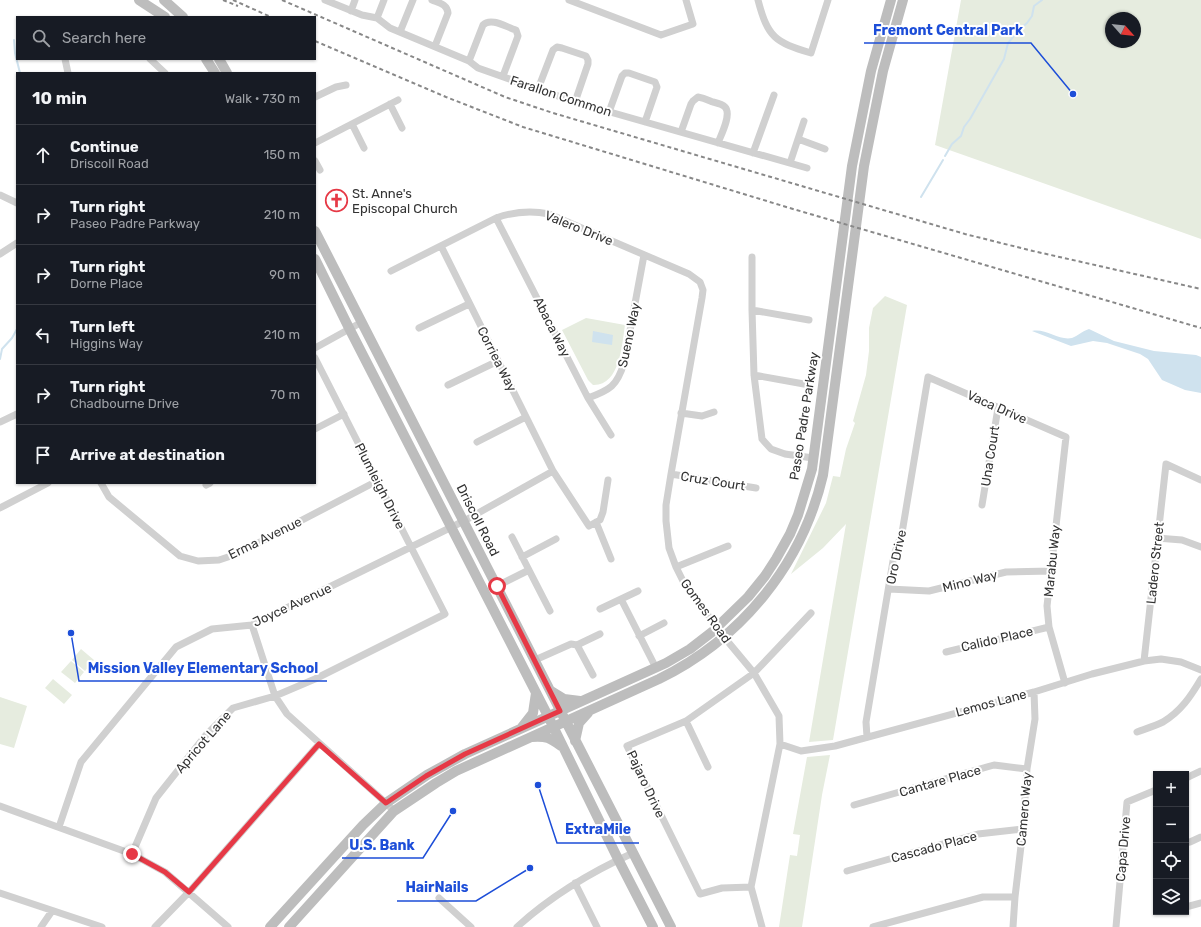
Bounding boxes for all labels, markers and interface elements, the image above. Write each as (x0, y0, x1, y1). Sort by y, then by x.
north arrow (1105, 12, 1141, 48)
search box (16, 16, 316, 60)
callout: Fremont Central Park (864, 17, 1031, 43)
text: Fremont Central Park (873, 22, 1024, 39)
icon: search (30, 27, 52, 49)
text: Search here (62, 29, 146, 47)
street label: Farallon Common (508, 73, 614, 119)
text: 10 min (32, 88, 87, 108)
text: Walk · 730 m (225, 91, 300, 106)
text: Continue (70, 138, 139, 156)
icon: ahead (32, 144, 54, 166)
text: 150 m (264, 147, 300, 162)
text: Driscoll Road (70, 156, 149, 171)
place label: St. Anne's Episcopal Church (352, 186, 458, 216)
church icon: St. Anne's Episcopal Church (323, 187, 349, 213)
text: Turn right (70, 198, 145, 216)
icon: right (32, 204, 54, 226)
text: 210 m (264, 207, 300, 222)
street label: Valero Drive (543, 208, 615, 248)
text: Paseo Padre Parkway (70, 216, 200, 231)
text: Turn right (70, 258, 145, 276)
icon: right (32, 264, 54, 286)
text: 90 m (269, 267, 300, 282)
text: Dorne Place (70, 276, 143, 291)
street label: Abaca Way (530, 295, 574, 359)
street label: Sueno Way (615, 301, 643, 369)
text: Turn left (70, 318, 135, 336)
icon: left (32, 324, 54, 346)
street label: Corriea Way (474, 324, 520, 394)
text: 210 m (264, 327, 300, 342)
text: Higgins Way (70, 336, 143, 351)
street label: Paseo Padre Parkway (786, 351, 822, 481)
text: Turn right (70, 378, 145, 396)
icon: right (32, 384, 54, 406)
text: 70 m (270, 387, 300, 402)
street label: Vaca Drive (965, 387, 1029, 427)
text: Chadbourne Drive (70, 396, 179, 411)
street label: Una Court (978, 425, 1002, 487)
street label: Plumleigh Drive (351, 440, 408, 532)
icon: arrive (32, 444, 54, 466)
text: Arrive at destination (70, 446, 225, 464)
street label: Cruz Court (680, 468, 746, 494)
street label: Driscoll Road (453, 482, 503, 558)
street label: Erma Avenue (226, 514, 304, 562)
street label: Ladero Street (1143, 521, 1167, 605)
street label: Marabu Way (1041, 524, 1063, 598)
street label: Oro Drive (883, 528, 909, 586)
street label: Mino Way (941, 567, 999, 595)
street label: Gomes Road (678, 576, 734, 646)
route start (488, 577, 506, 595)
street label: Joyce Avenue (250, 580, 334, 630)
street label: Calido Place (959, 623, 1035, 655)
callout: Mission Valley Elementary School (79, 655, 327, 681)
text: Mission Valley Elementary School (88, 660, 318, 677)
street label: Lemos Lane (954, 686, 1028, 720)
street label: Apricot Lane (172, 708, 234, 776)
street label: Pajaro Drive (624, 748, 668, 820)
street label: Cantare Place (897, 762, 983, 800)
street label: Camero Way (1013, 771, 1035, 847)
map controls (1153, 771, 1189, 915)
button: + (1153, 771, 1189, 807)
button: − (1153, 807, 1189, 843)
street label: Capa Drive (1113, 816, 1133, 882)
callout: ExtraMile (557, 817, 639, 843)
text: ExtraMile (565, 821, 631, 838)
street label: Cascado Place (889, 828, 979, 866)
callout: U.S. Bank (342, 832, 423, 858)
text: U.S. Bank (349, 837, 416, 854)
button: locate (1153, 843, 1189, 879)
route end (123, 845, 141, 863)
callout: HairNails (397, 875, 476, 901)
text: HairNails (405, 879, 469, 896)
button: layers (1153, 879, 1189, 915)

